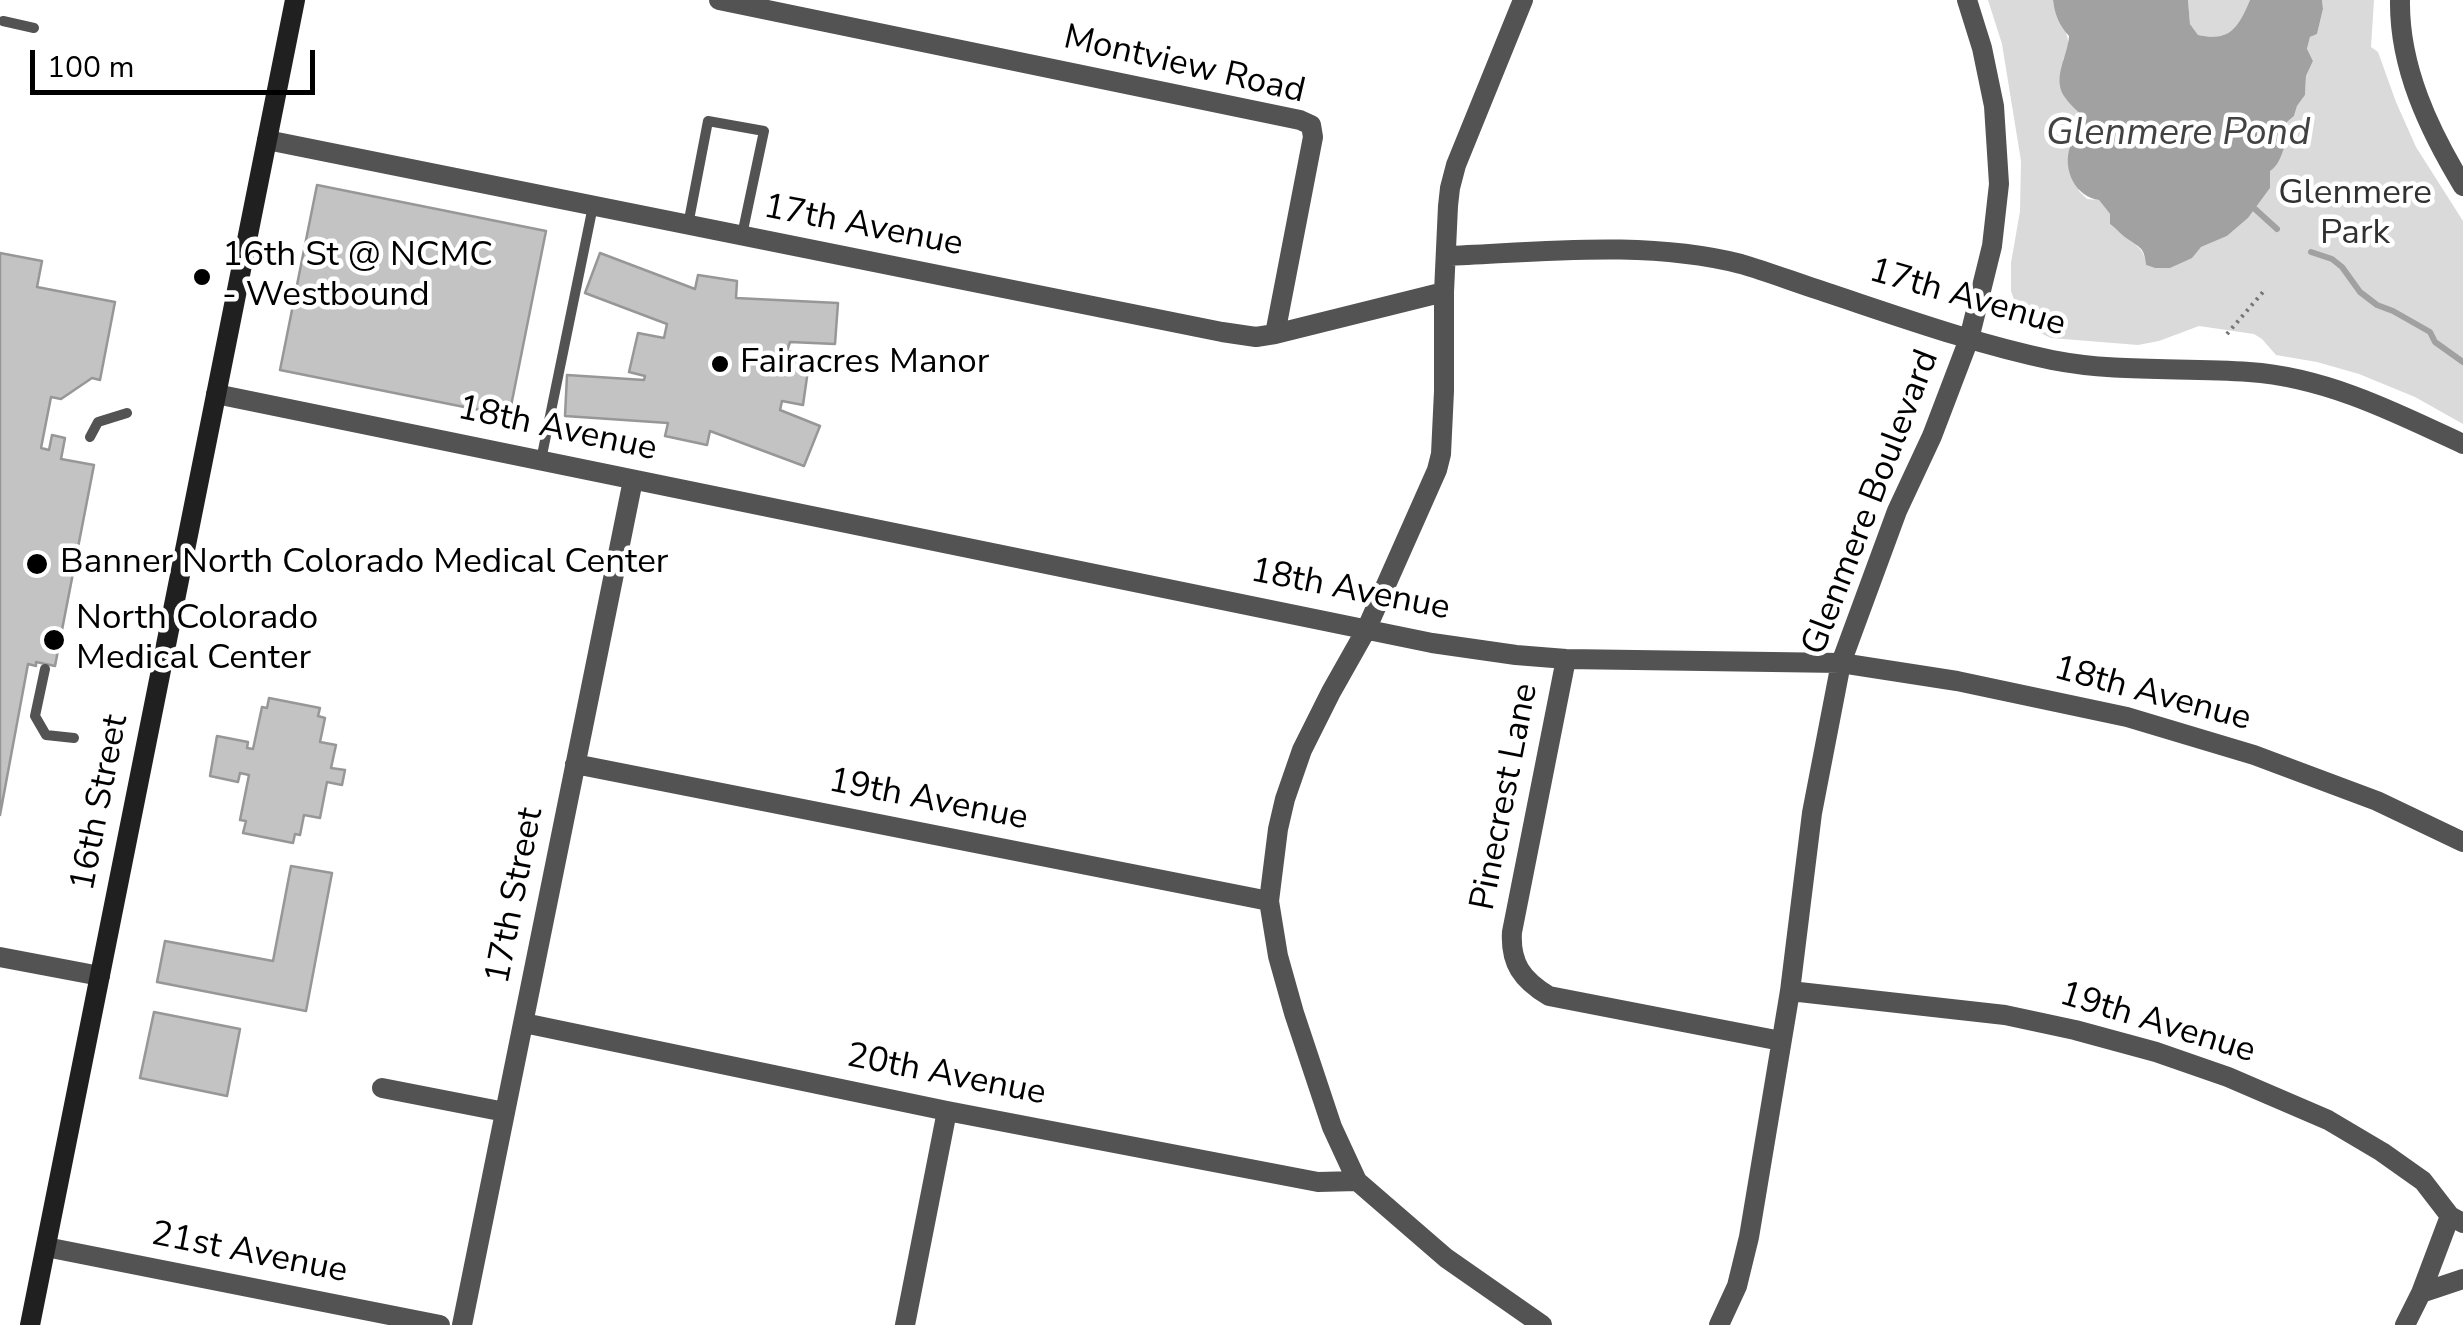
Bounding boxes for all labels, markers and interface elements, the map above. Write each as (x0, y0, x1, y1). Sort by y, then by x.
street label: Montview Road (1059, 18, 1309, 114)
scale bar (35, 30, 320, 92)
text: 100 m (47, 47, 134, 88)
water label: Glenmere Pond (2046, 112, 2310, 158)
park label: Glenmere Park (2278, 174, 2432, 256)
street label: 17th Avenue (760, 187, 966, 267)
place label: 16th St @ NCMC - Westbound (222, 236, 493, 318)
street label: 17th Avenue (1864, 251, 2070, 347)
marker: 16th St @ NCMC - Westbound (191, 266, 213, 288)
place label: Fairacres Manor (740, 343, 989, 385)
street label: Glenmere Boulevard (1795, 345, 1949, 661)
marker: Fairacres Manor (709, 353, 731, 375)
street label: 18th Avenue (454, 388, 660, 472)
place label: Banner North Colorado Medical Center (60, 543, 668, 585)
marker: Banner North Colorado Medical Center (24, 551, 50, 577)
street label: 18th Avenue (1247, 551, 1453, 631)
place label: North Colorado Medical Center (76, 599, 318, 681)
marker: North Colorado Medical Center (41, 627, 67, 653)
street label: 18th Avenue (2049, 649, 2255, 741)
street label: Pinecrest Lane (1463, 680, 1549, 914)
street label: 16th Street (63, 711, 139, 895)
street label: 19th Avenue (825, 761, 1031, 841)
street label: 17th Street (478, 804, 554, 988)
street label: 19th Avenue (2054, 974, 2260, 1074)
street label: 20th Avenue (843, 1036, 1049, 1116)
street label: 21st Avenue (147, 1214, 351, 1294)

